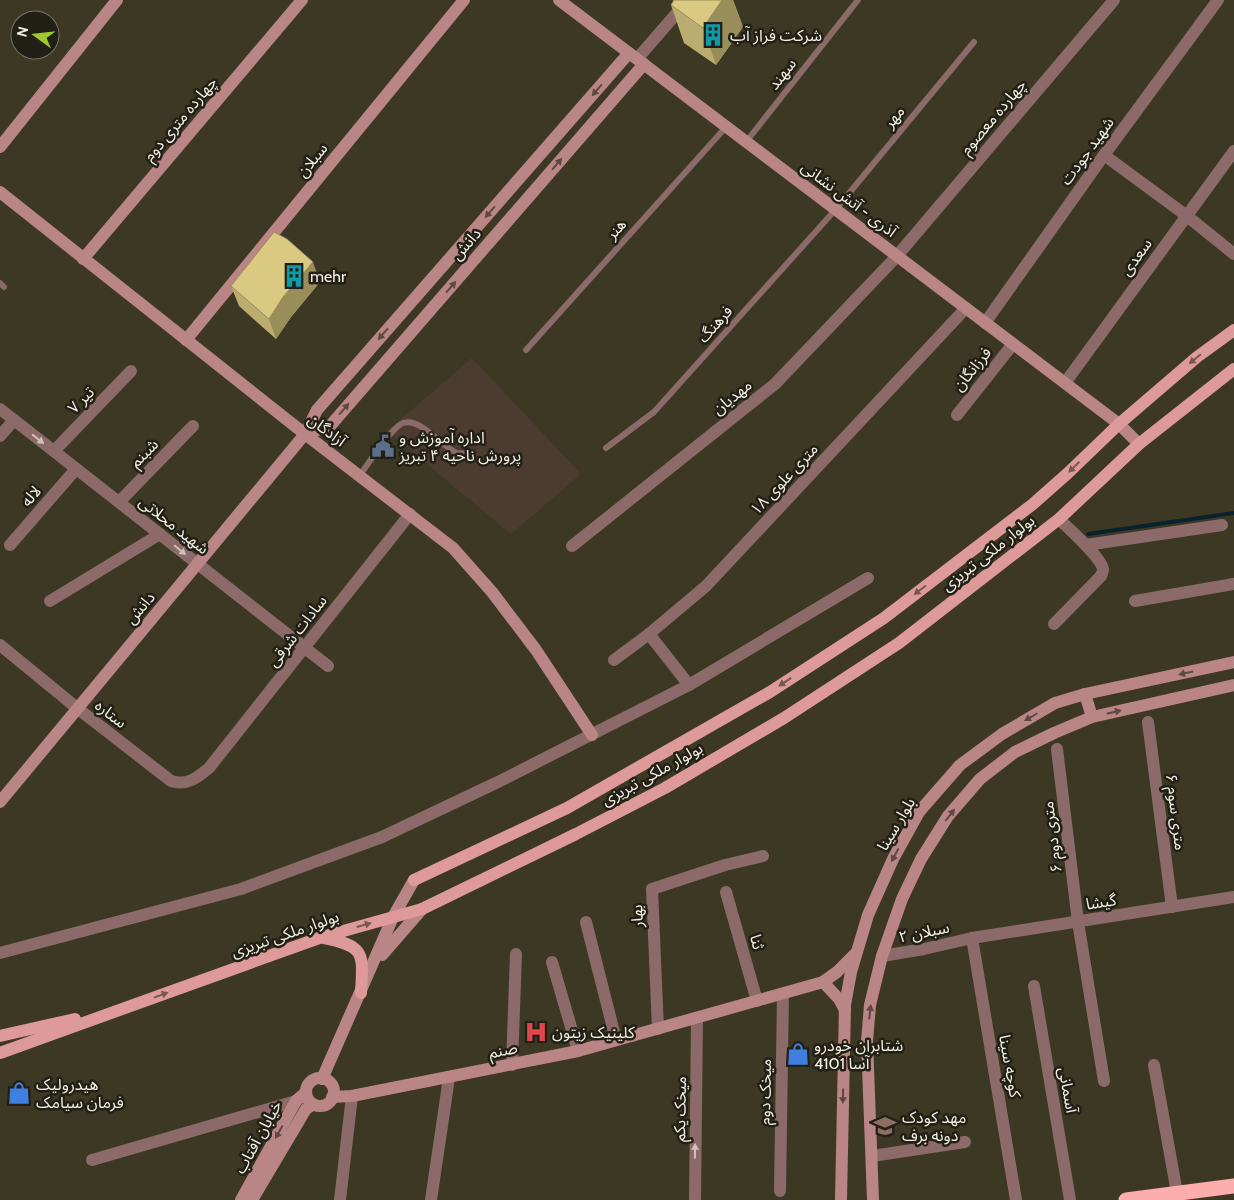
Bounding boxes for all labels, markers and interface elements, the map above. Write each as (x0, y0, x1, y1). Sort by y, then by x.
north arrow (10, 10, 60, 60)
building icon: شرکت فراز آب (700, 22, 726, 48)
text: N (12, 25, 32, 39)
place label: شرکت فراز آب (730, 26, 822, 45)
street label: سهند (764, 54, 800, 94)
street label: چهارده متری دوم (139, 73, 223, 167)
street label: چهارده معصوم (956, 75, 1032, 160)
one-way arrow (592, 83, 603, 96)
street label: مهر (879, 102, 909, 133)
street label: شهید جودت (1056, 113, 1118, 189)
street label: سبلان (292, 139, 332, 181)
one-way arrow (552, 157, 563, 170)
street label: آذرى - آتش نشانى (798, 157, 901, 242)
one-way arrow (485, 206, 496, 219)
street label: هنر (601, 215, 630, 244)
street label: دانش (447, 224, 485, 264)
street label: سعدی (1116, 235, 1156, 279)
building icon: mehr (281, 263, 307, 289)
place label: mehr (310, 267, 347, 286)
one-way arrow (445, 281, 457, 293)
street label: فرهنگ (694, 302, 736, 346)
one-way arrow (377, 328, 389, 340)
street label: فرزانگان (949, 343, 995, 395)
one-way arrow (1189, 353, 1202, 364)
street label: مهدیان (708, 375, 756, 419)
street label: ۷ تیر (64, 382, 98, 417)
one-way arrow (339, 403, 350, 416)
street label: آزادگان (304, 410, 351, 451)
place label: اداره آموزش و پرورش ناحیه ۴ تبریز (398, 428, 521, 466)
public building icon: اداره آموزش و پرورش ناحیه ۴ تبریز (370, 433, 396, 459)
one-way arrow (32, 434, 45, 445)
street label: شبنم (126, 435, 164, 473)
street label: ۱۸ متری علوی (746, 439, 822, 519)
one-way arrow (1068, 461, 1080, 473)
street label: لاله (17, 482, 45, 510)
street label: شهید محلاتی (135, 492, 213, 558)
street label: بولوار ملکی تبریزی (938, 511, 1038, 595)
one-way arrow (174, 545, 187, 556)
one-way arrow (914, 585, 927, 596)
street label: دانش (121, 588, 159, 628)
street label: سادات شرقی (263, 591, 331, 671)
one-way arrow (1178, 669, 1194, 677)
one-way arrow (779, 677, 792, 686)
street label: ستاره (91, 696, 131, 732)
one-way arrow (1106, 708, 1121, 716)
one-way arrow (1025, 713, 1038, 722)
street label: بولوار ملکی تبریزی (598, 738, 706, 810)
street label: ۶ متری سوم (1159, 773, 1190, 852)
street label: بلوار سینا (873, 794, 919, 854)
street label: ۶ متری دوم (1038, 800, 1069, 874)
one-way arrow (945, 808, 956, 821)
one-way arrow (891, 848, 899, 862)
street label: گیشا (1084, 890, 1118, 914)
street label: بهار (627, 904, 647, 929)
street label: بولوار ملکی تبریزی (229, 907, 341, 961)
street label: سبلان ۲ (897, 917, 951, 947)
one-way arrow (357, 920, 372, 928)
street label: ثنا (746, 932, 768, 952)
one-way arrow (154, 991, 169, 999)
one-way arrow (866, 1003, 874, 1019)
hospital icon: کلینیک زیتون (523, 1019, 549, 1045)
place label: کلینیک زیتون (552, 1023, 635, 1042)
street label: کوچه سینا (994, 1033, 1025, 1100)
place label: شتابران خودرو 4101 آسا (814, 1036, 903, 1073)
street label: صنم (487, 1038, 520, 1065)
shop icon: شتابران خودرو 4101 آسا (785, 1041, 811, 1067)
street label: میخک دوم (755, 1059, 778, 1125)
street label: آسمانی (1055, 1066, 1082, 1116)
place label: هیدرولیک فرمان سیامک (36, 1075, 124, 1112)
street label: میخک یکم (670, 1076, 693, 1142)
shop icon: هیدرولیک فرمان سیامک (6, 1080, 32, 1106)
one-way arrow (839, 1088, 847, 1104)
street label: خیابان آفتاب (230, 1097, 286, 1177)
place label: مهد کودک دونه برف (902, 1108, 966, 1145)
school or university icon: مهد کودک دونه برف (872, 1113, 898, 1139)
one-way arrow (274, 1126, 283, 1139)
one-way arrow (691, 1143, 699, 1159)

